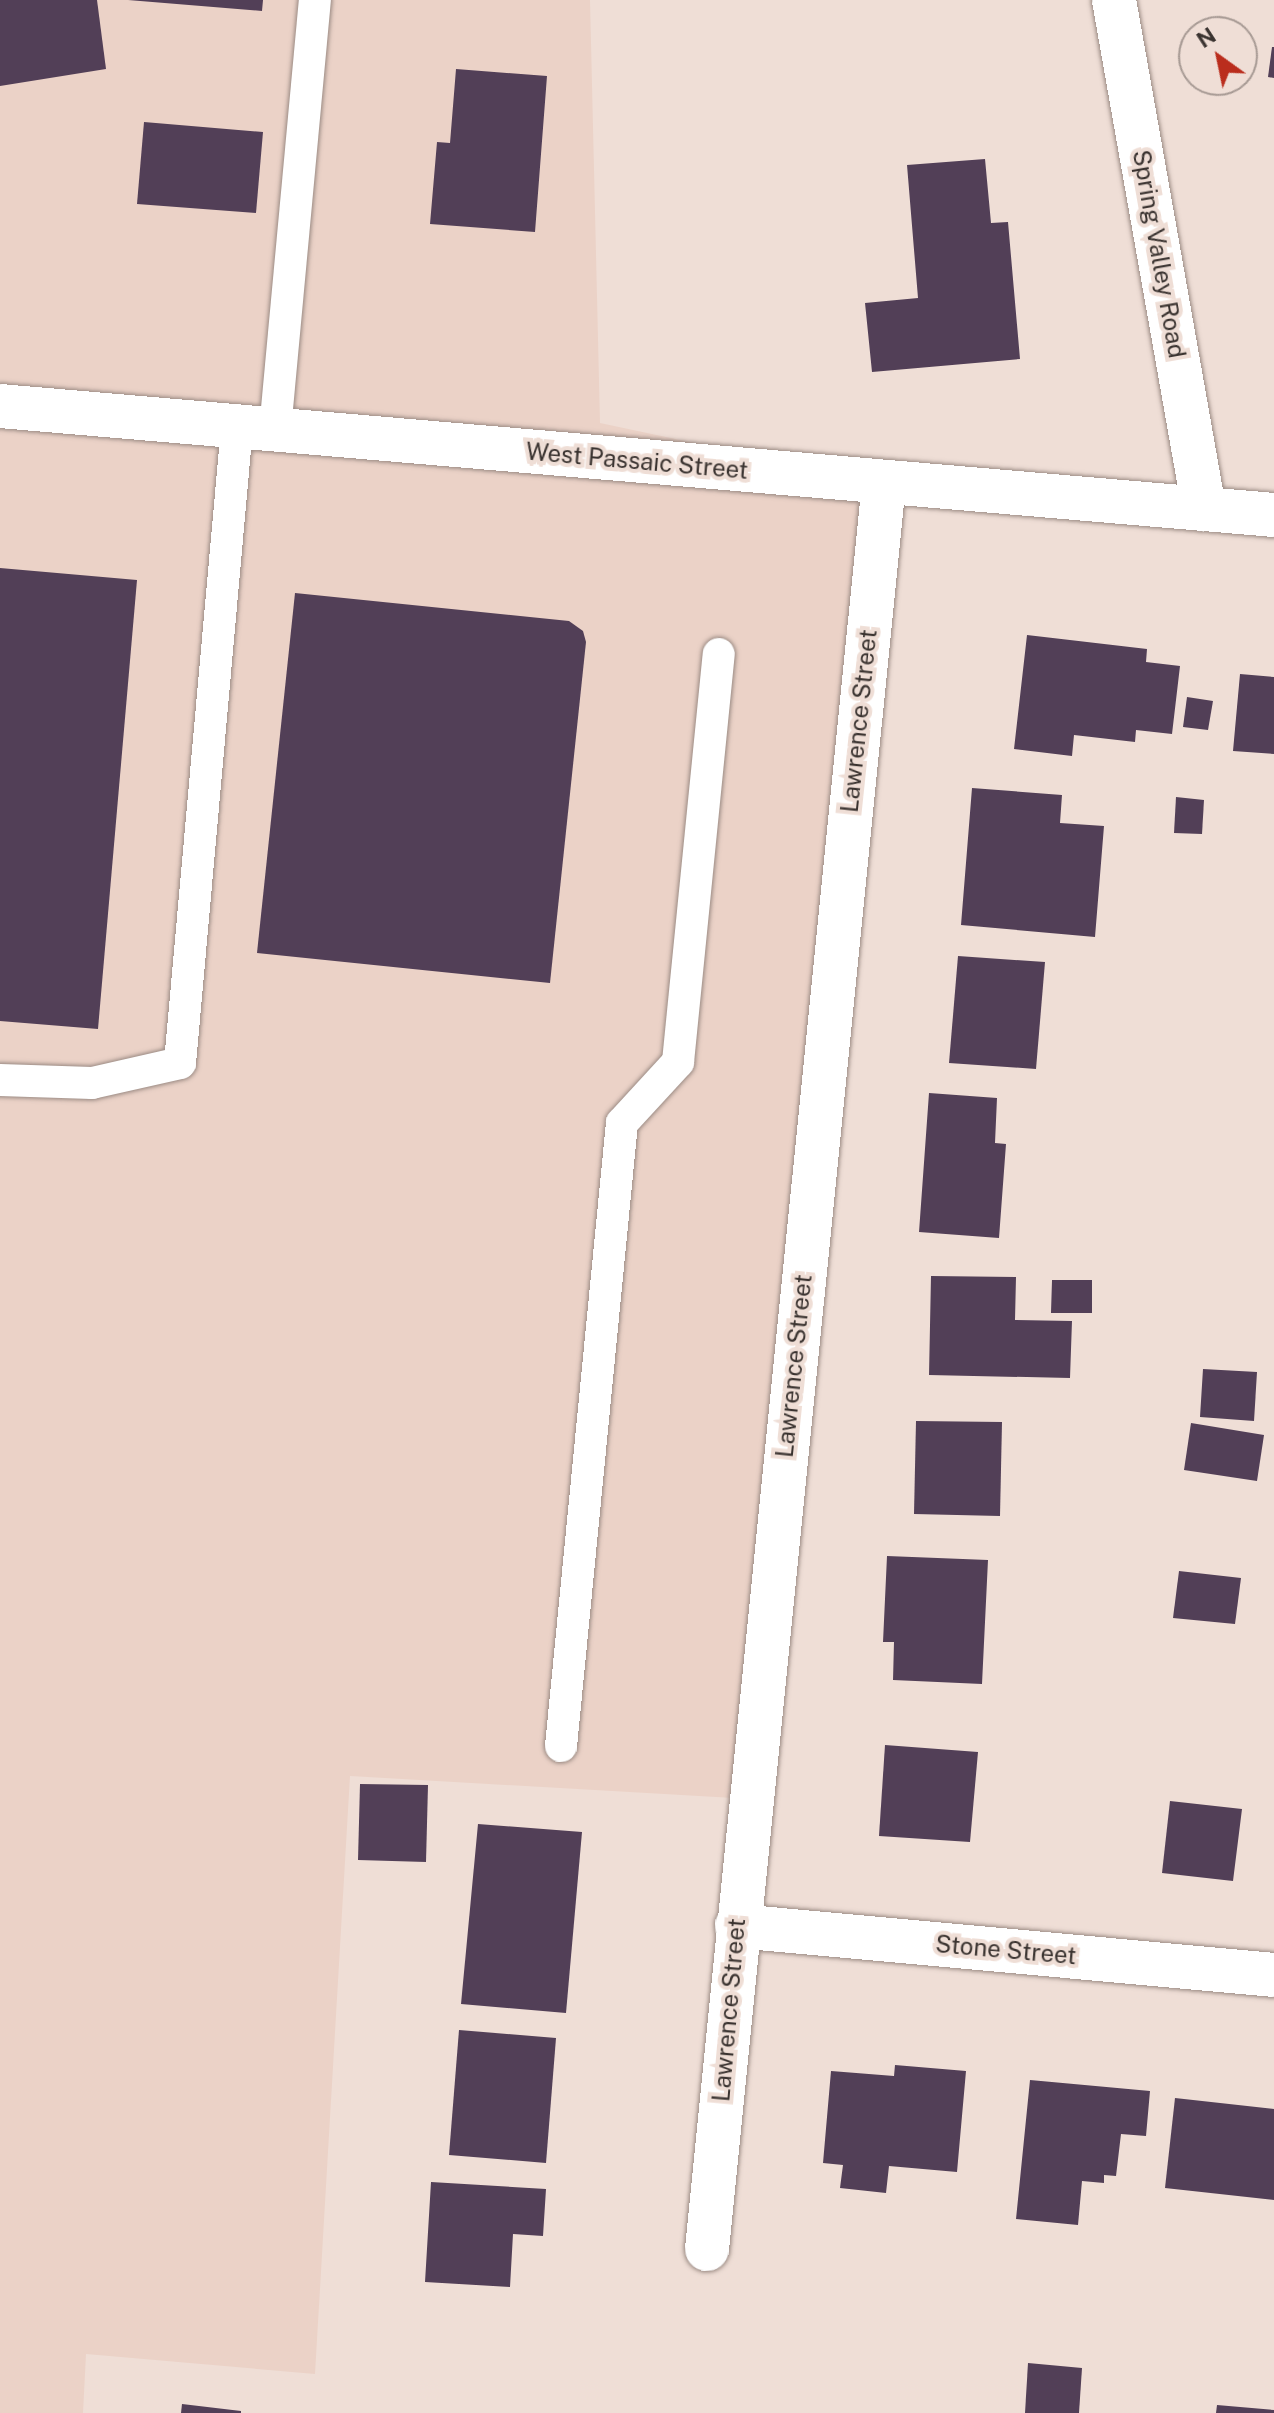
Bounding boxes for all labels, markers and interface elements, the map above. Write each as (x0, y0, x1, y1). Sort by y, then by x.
north arrow (1178, 16, 1258, 96)
text: N (1192, 22, 1220, 53)
street label: Spring Valley Road (1126, 147, 1192, 361)
street label: West Passaic Street (525, 437, 749, 485)
street label: Lawrence Street (835, 628, 883, 814)
street label: Lawrence Street (770, 1273, 818, 1459)
street label: Lawrence Street (707, 1917, 751, 2103)
street label: Stone Street (934, 1929, 1078, 1971)

